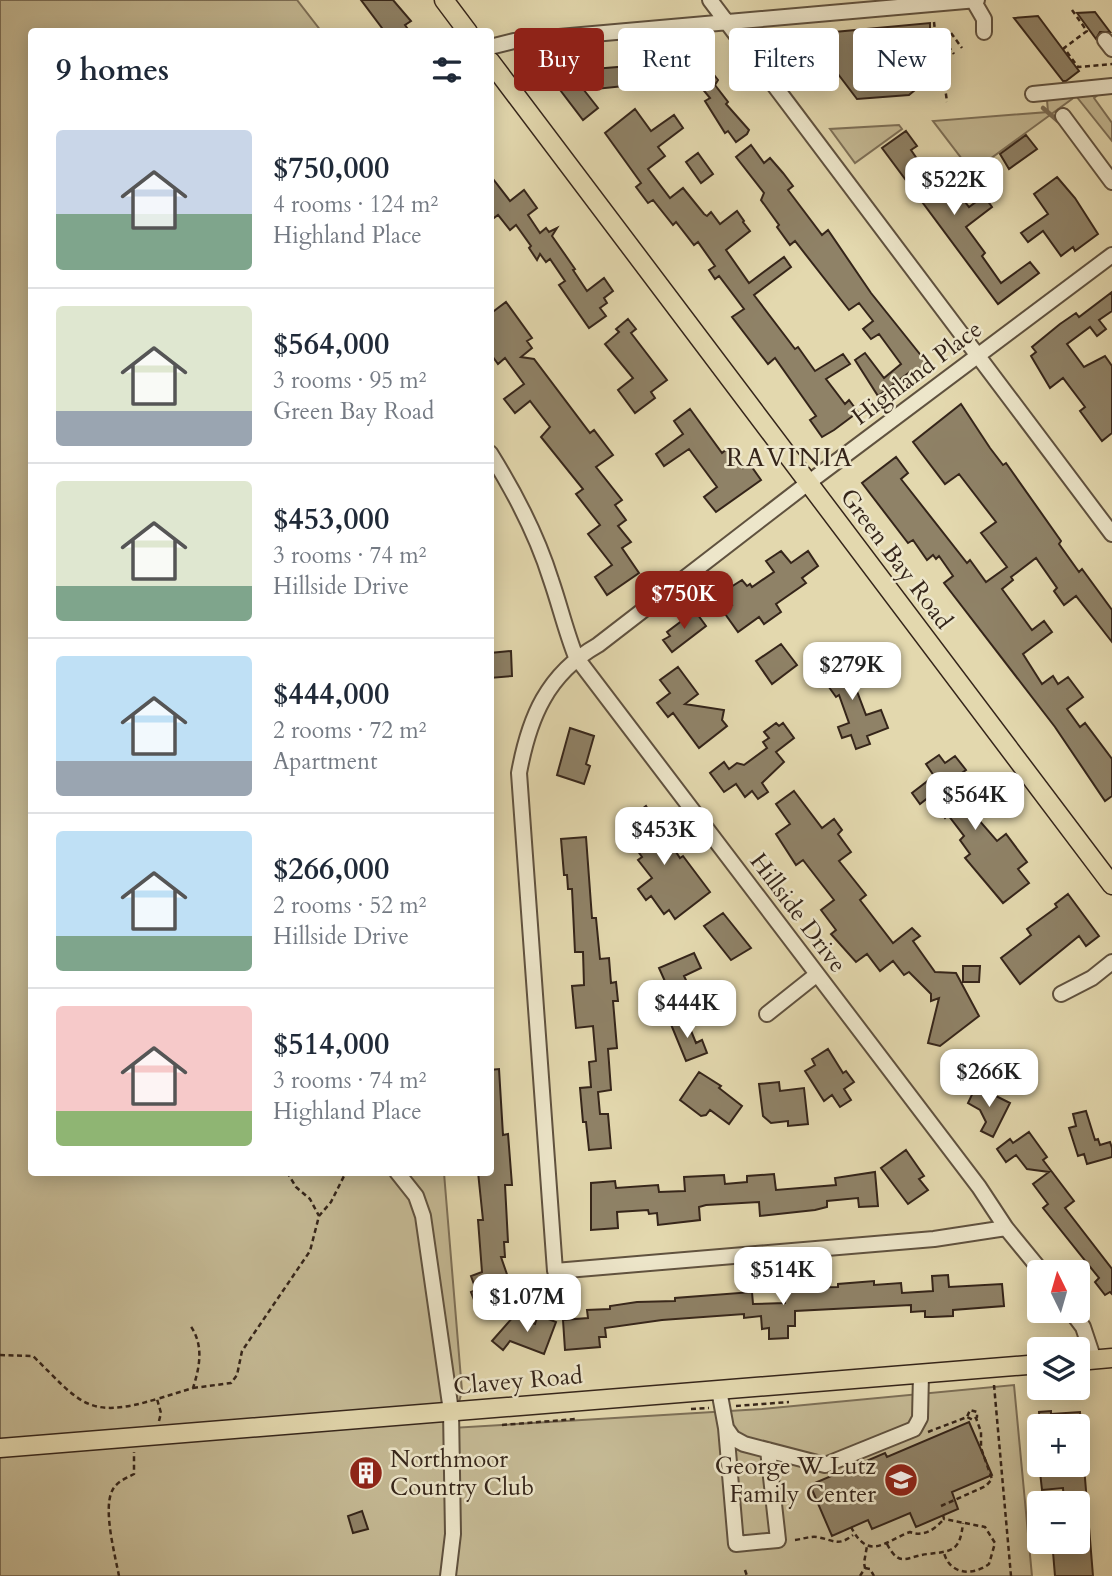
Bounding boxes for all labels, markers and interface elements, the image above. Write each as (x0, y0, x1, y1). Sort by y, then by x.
chip: Buy (514, 28, 604, 91)
chip: Rent (618, 28, 715, 91)
chip: Filters (729, 28, 839, 91)
chip: New (853, 28, 951, 91)
text: 9 homes (56, 50, 169, 91)
icon: filters (428, 51, 466, 89)
text: $750,000 (273, 148, 389, 189)
icon: home (112, 158, 196, 242)
pin: $522K (905, 158, 1003, 217)
text: $522K (921, 164, 987, 195)
text: 4 rooms · 124 m² (273, 189, 438, 220)
text: Highland Place (273, 220, 422, 251)
street label: Highland Place (845, 313, 989, 433)
text: $564,000 (273, 324, 389, 365)
icon: home (112, 334, 196, 418)
text: 3 rooms · 95 m² (273, 365, 426, 396)
text: Green Bay Road (273, 396, 434, 427)
district label: RAVINIA (726, 440, 854, 475)
street label: Green Bay Road (832, 482, 960, 636)
text: $453,000 (273, 499, 389, 540)
icon: home (112, 509, 196, 593)
text: 3 rooms · 74 m² (273, 540, 426, 571)
text: Hillside Drive (273, 571, 409, 602)
pin: $750K (635, 572, 733, 631)
text: $750K (651, 578, 717, 609)
pin: $279K (803, 642, 901, 702)
text: $279K (819, 649, 885, 680)
text: $444,000 (273, 674, 389, 715)
icon: home (112, 684, 196, 768)
text: 2 rooms · 72 m² (273, 715, 426, 746)
text: Apartment (273, 746, 377, 777)
pin: $564K (926, 772, 1024, 832)
text: $564K (942, 779, 1008, 810)
pin: $453K (615, 808, 713, 867)
text: $453K (631, 814, 697, 845)
street label: Hillside Drive (742, 846, 854, 980)
text: $266,000 (273, 849, 389, 890)
icon: home (112, 859, 196, 943)
text: 2 rooms · 52 m² (273, 890, 426, 921)
text: Hillside Drive (273, 921, 409, 952)
pin: $444K (638, 981, 736, 1040)
text: $444K (654, 987, 720, 1018)
text: $514,000 (273, 1024, 389, 1065)
icon: home (112, 1034, 196, 1118)
pin: $266K (940, 1050, 1038, 1109)
text: $266K (956, 1056, 1022, 1087)
text: 3 rooms · 74 m² (273, 1065, 426, 1096)
text: Highland Place (273, 1096, 422, 1127)
pin: $514K (734, 1248, 832, 1307)
text: $514K (750, 1254, 816, 1285)
north arrow (1027, 1260, 1090, 1323)
map controls (1027, 1260, 1090, 1554)
pin: $1.07M (470, 1274, 584, 1334)
text: $1.07M (489, 1281, 565, 1312)
button: layers (1027, 1337, 1090, 1400)
street label: Clavey Road (452, 1359, 584, 1403)
button: + (1027, 1414, 1090, 1477)
place label: Northmoor Country Club (390, 1443, 534, 1504)
place label: George W Lutz Family Center (715, 1450, 876, 1511)
building icon: Northmoor Country Club (347, 1454, 385, 1492)
school or university icon: George W Lutz Family Center (882, 1461, 920, 1499)
button: − (1027, 1491, 1090, 1554)

